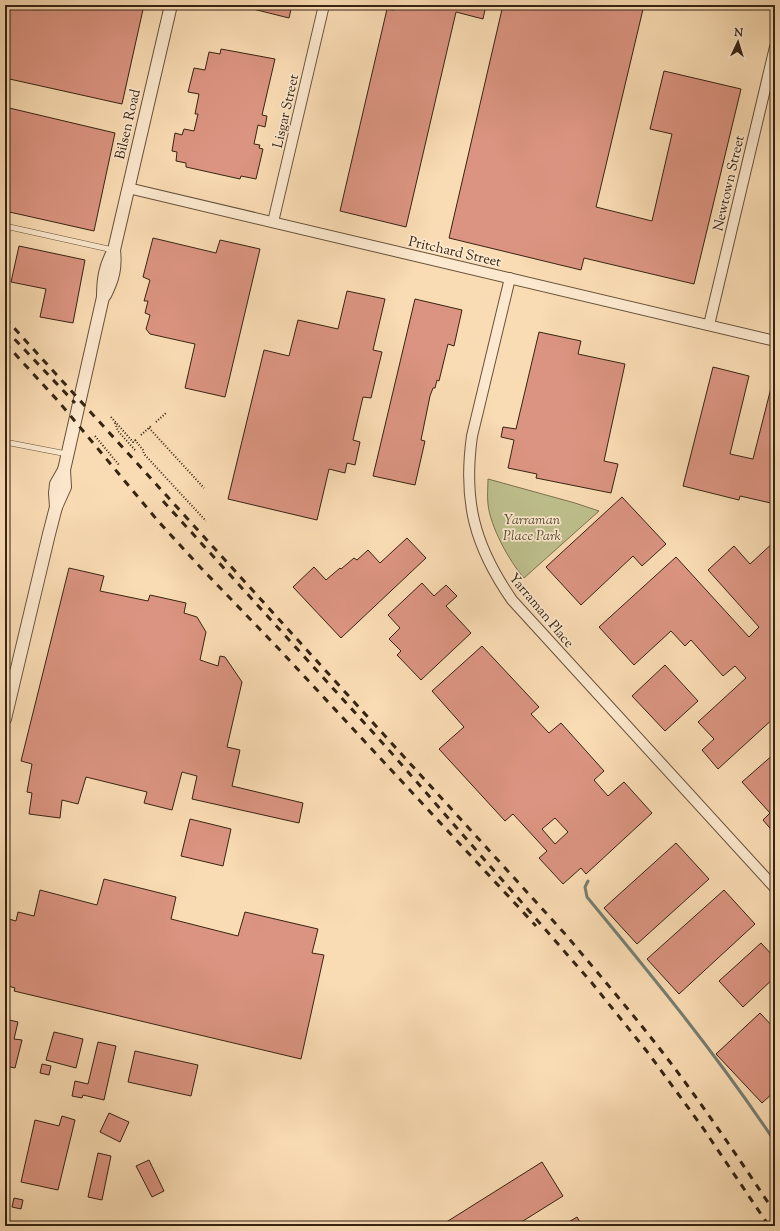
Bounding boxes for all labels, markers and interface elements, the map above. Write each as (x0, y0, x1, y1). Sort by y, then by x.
north arrow (718, 22, 758, 62)
text: N (733, 25, 744, 41)
street label: Lisgar Street (269, 72, 305, 150)
street label: Bilsen Road (111, 87, 147, 162)
street label: Newtown Street (709, 133, 751, 233)
street label: Pritchard Street (406, 233, 503, 273)
park label: Yarraman Place Park (503, 511, 562, 547)
street label: Yarraman Place (503, 569, 578, 653)

